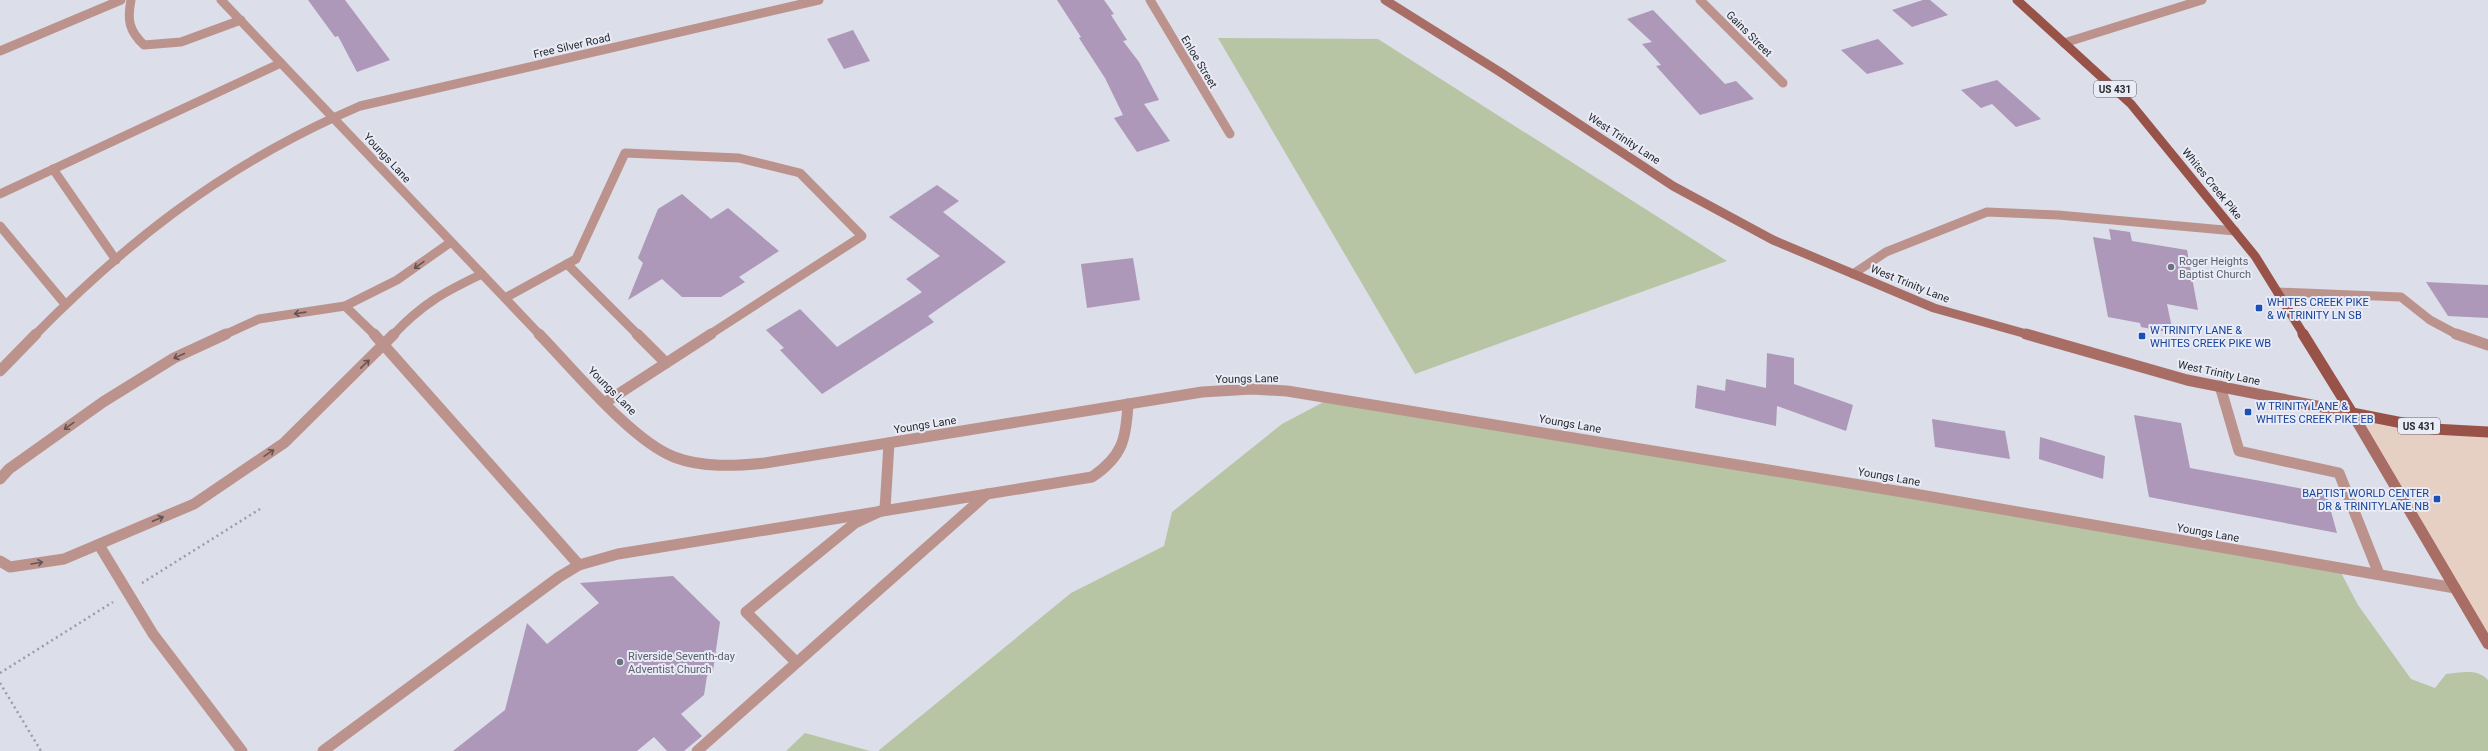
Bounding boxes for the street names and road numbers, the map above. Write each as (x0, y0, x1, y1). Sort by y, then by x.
street label: Gains Street (1723, 8, 1775, 60)
street label: Free Silver Road (532, 31, 612, 61)
street label: Enloe Street (1178, 33, 1220, 91)
road number: US 431 (2094, 81, 2136, 97)
street label: West Trinity Lane (1585, 111, 1663, 167)
street label: Youngs Lane (361, 131, 413, 186)
street label: Whites Creek Pike (2179, 146, 2245, 222)
street label: West Trinity Lane (1869, 262, 1951, 306)
street label: West Trinity Lane (2177, 358, 2262, 388)
street label: Youngs Lane (585, 364, 639, 418)
street label: Youngs Lane (1215, 372, 1279, 386)
street label: Youngs Lane (1538, 412, 1602, 436)
street label: Youngs Lane (893, 414, 957, 436)
road number: US 431 (2398, 418, 2440, 434)
street label: Youngs Lane (1857, 465, 1921, 489)
street label: Youngs Lane (2176, 521, 2240, 545)

